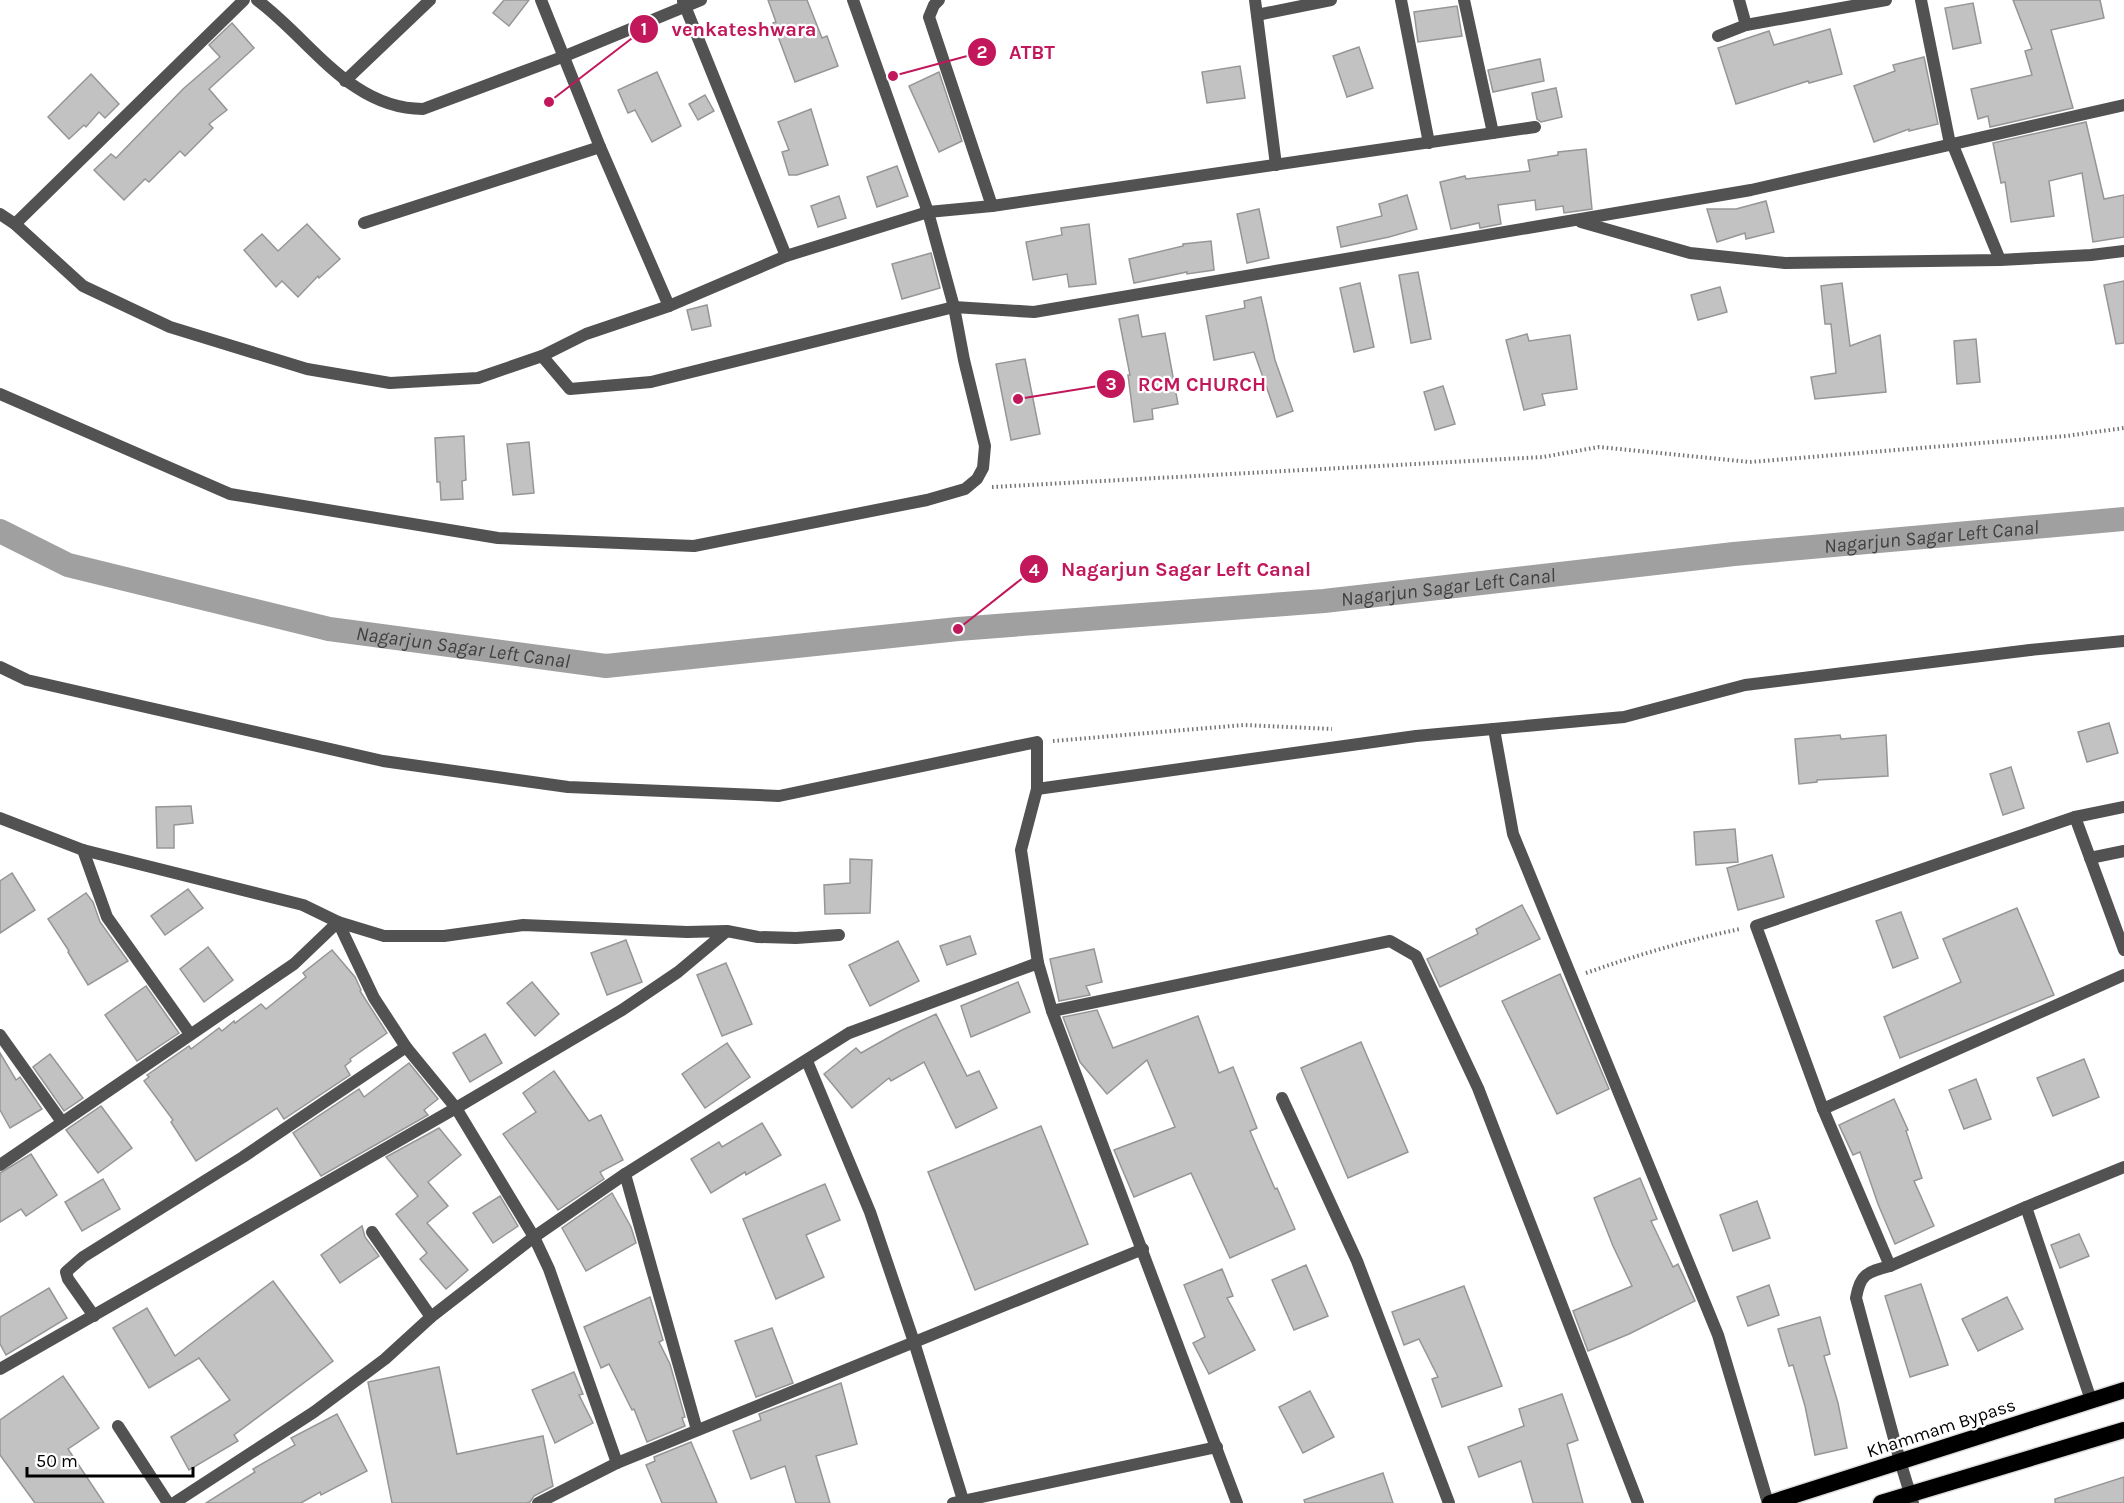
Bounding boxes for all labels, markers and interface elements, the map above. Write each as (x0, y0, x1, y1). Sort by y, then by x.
callout: venkateshwara (629, 10, 828, 48)
text: 1 (641, 18, 647, 40)
text: venkateshwara (672, 18, 816, 41)
callout: ATBT (967, 33, 1067, 71)
text: 2 (977, 41, 987, 63)
text: ATBT (1009, 41, 1055, 64)
callout: RCM CHURCH (1096, 365, 1278, 403)
text: 3 (1105, 373, 1117, 395)
text: RCM CHURCH (1138, 373, 1266, 396)
water label: Nagarjun Sagar Left Canal (1823, 515, 2040, 557)
callout: Nagarjun Sagar Left Canal (1019, 550, 1323, 588)
text: Nagarjun Sagar Left Canal (1061, 558, 1311, 581)
text: 4 (1029, 559, 1040, 581)
water label: Nagarjun Sagar Left Canal (1339, 563, 1556, 611)
water label: Nagarjun Sagar Left Canal (355, 621, 572, 673)
street label: Khammam Bypass (1864, 1394, 2018, 1462)
scale bar (27, 1440, 194, 1478)
text: 50 m (36, 1450, 78, 1472)

